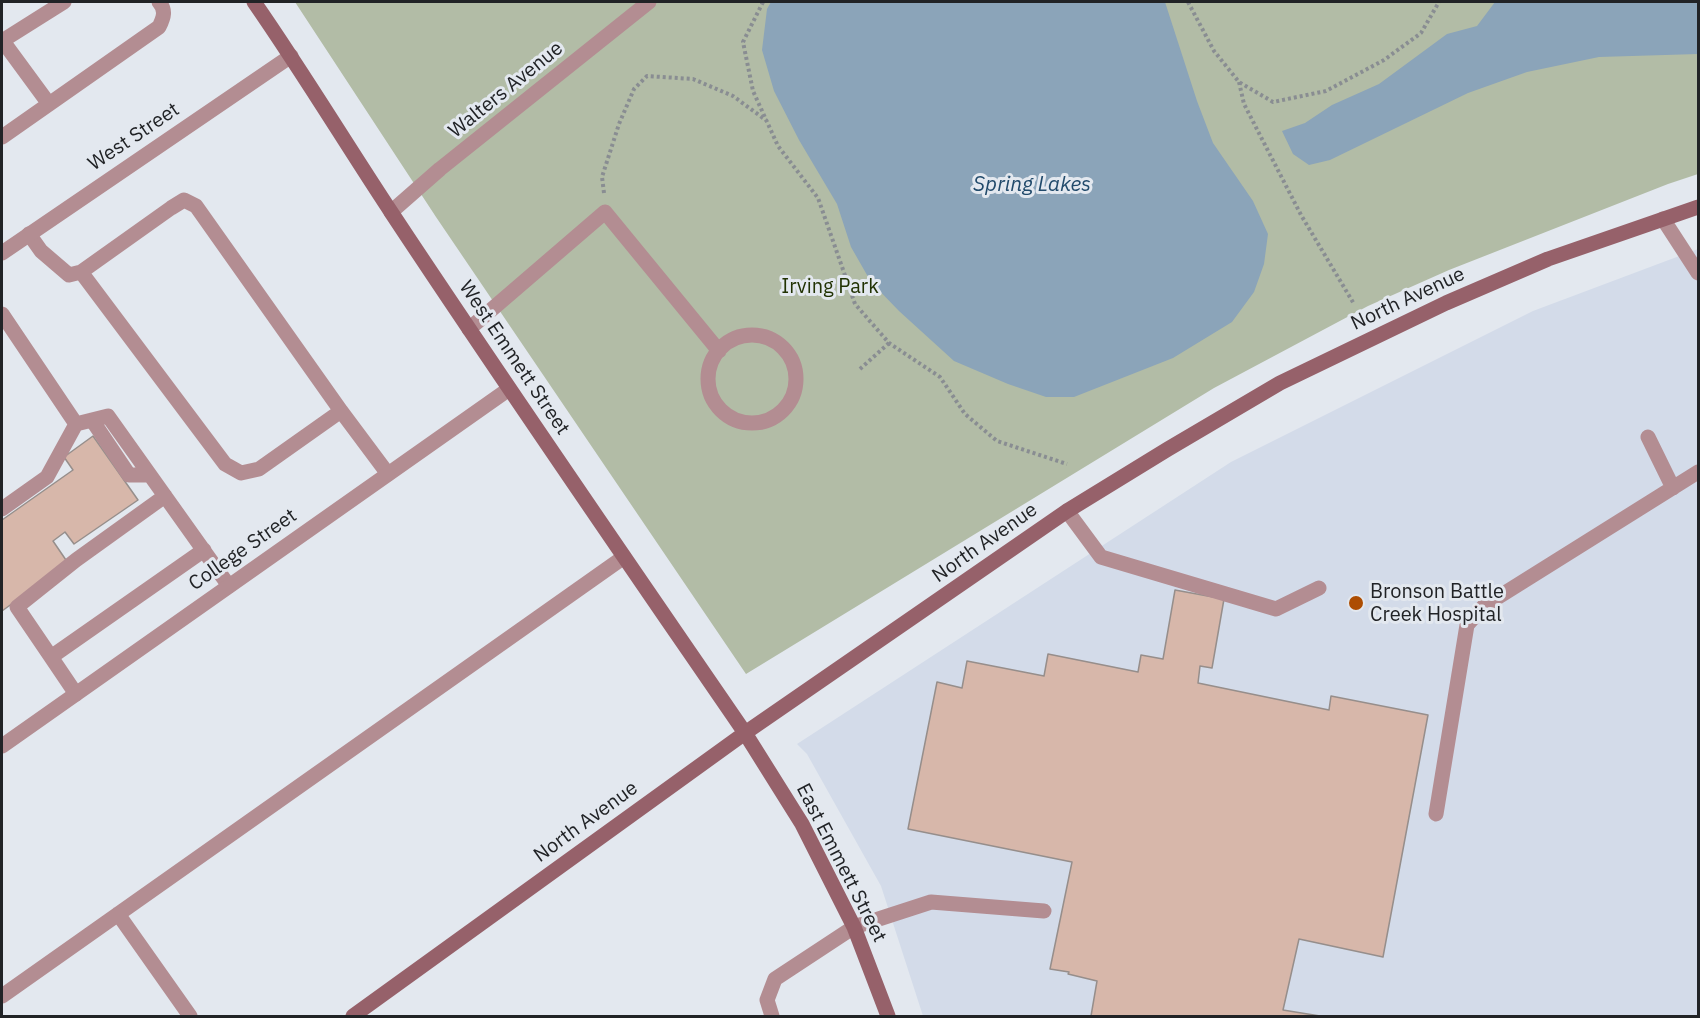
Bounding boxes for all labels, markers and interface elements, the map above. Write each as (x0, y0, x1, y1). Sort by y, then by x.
street label: Walters Avenue (444, 37, 568, 143)
street label: West Street (84, 98, 184, 176)
water label: Spring Lakes (973, 172, 1091, 198)
street label: North Avenue (1347, 262, 1469, 336)
park label: Irving Park (781, 275, 879, 299)
street label: West Emmett Street (453, 276, 575, 440)
street label: North Avenue (928, 498, 1042, 588)
street label: College Street (184, 504, 302, 596)
place label: Bronson Battle Creek Hospital (1370, 580, 1504, 627)
marker: Bronson Battle Creek Hospital (1347, 594, 1365, 612)
street label: North Avenue (529, 776, 643, 868)
street label: East Emmett Street (791, 780, 891, 946)

